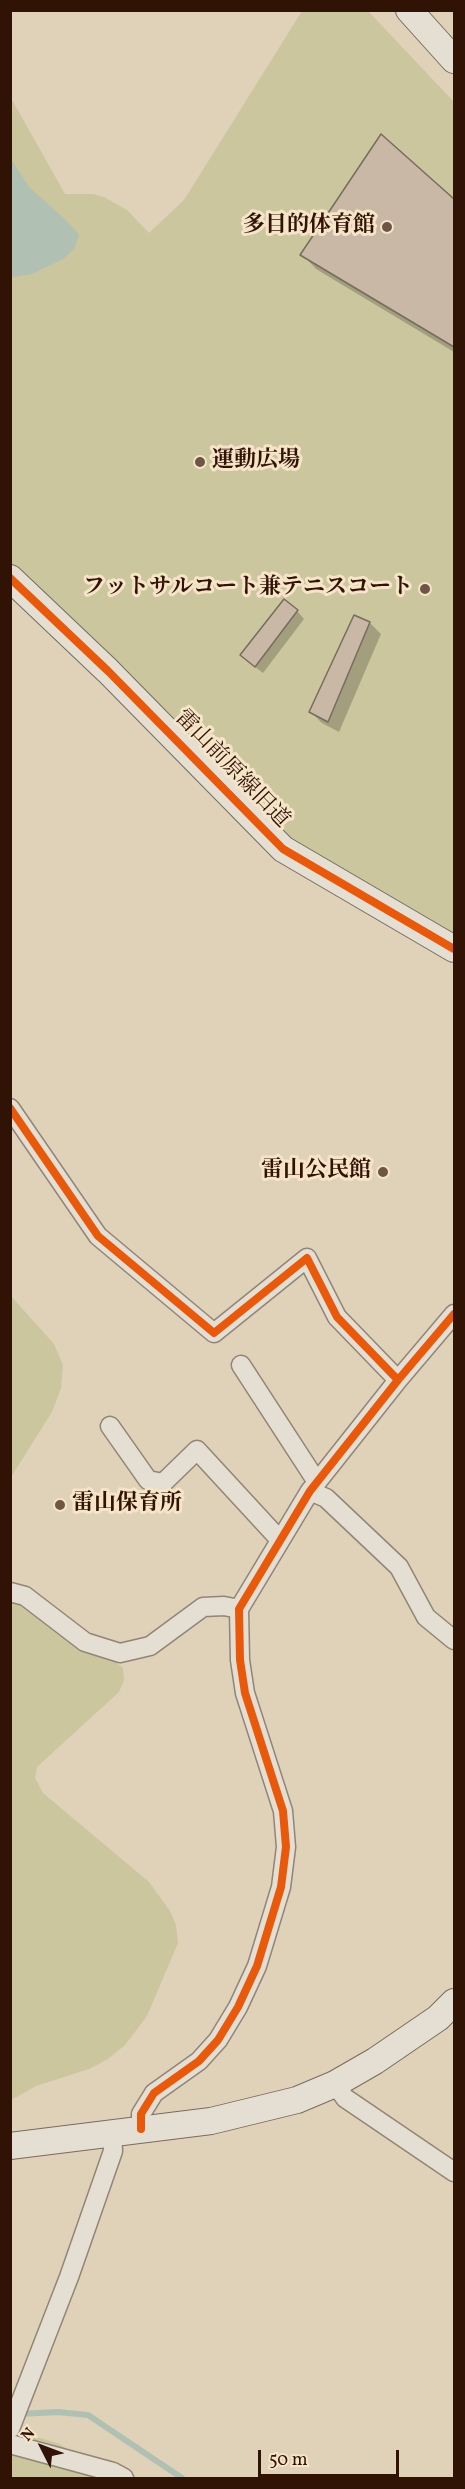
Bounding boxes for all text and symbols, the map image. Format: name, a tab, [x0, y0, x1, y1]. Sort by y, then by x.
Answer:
place label: 多目的体育館	[243, 214, 375, 240]
marker: 多目的体育館	[380, 220, 394, 234]
place label: 運動広場	[212, 449, 300, 475]
marker: 運動広場	[193, 455, 207, 469]
place label: フットサルコート兼テニスコート	[83, 576, 413, 602]
marker: フットサルコート兼テニスコート	[418, 582, 432, 596]
street label: 雷山前原線旧道	[168, 705, 294, 835]
place label: 雷山公民館	[261, 1159, 371, 1185]
marker: 雷山公民館	[376, 1165, 390, 1179]
place label: 雷山保育所	[72, 1492, 182, 1518]
marker: 雷山保育所	[53, 1498, 67, 1512]
north arrow	[12, 2417, 72, 2477]
text: N	[17, 2423, 41, 2447]
scale bar	[261, 2438, 402, 2476]
text: 50 m	[269, 2448, 308, 2473]

